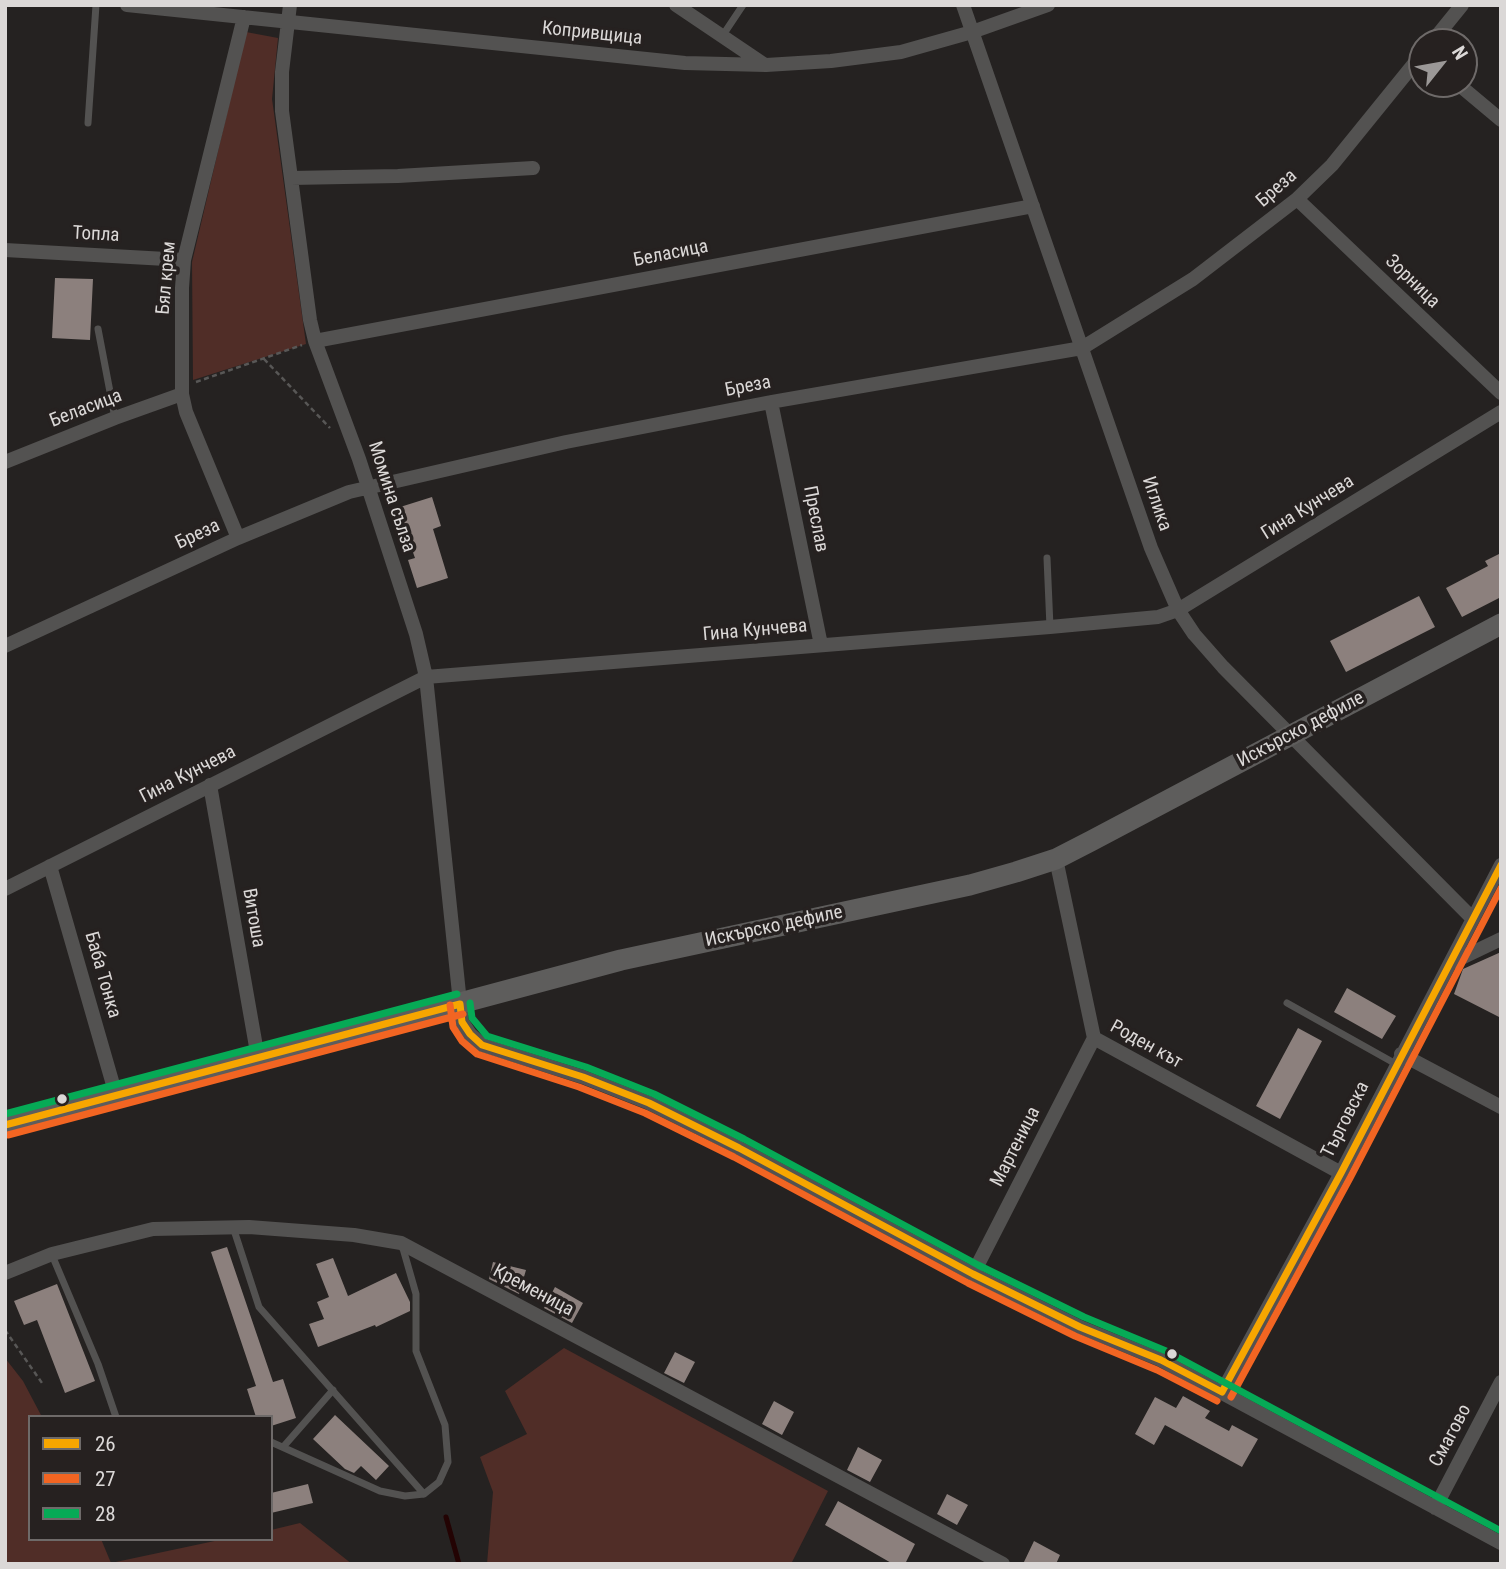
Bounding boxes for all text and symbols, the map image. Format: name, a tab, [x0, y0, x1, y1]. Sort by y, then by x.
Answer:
street label: Копривщица	[541, 17, 643, 51]
north arrow	[1408, 28, 1478, 98]
text: N	[1447, 42, 1473, 64]
street label: Бреза	[1252, 165, 1302, 213]
street label: Топла	[72, 222, 120, 248]
street label: Беласица	[632, 236, 710, 272]
street label: Бял крем	[152, 240, 182, 316]
street label: Зорница	[1380, 250, 1444, 314]
street label: Бреза	[723, 371, 773, 403]
street label: Беласица	[47, 385, 125, 433]
street label: Момина сълза	[362, 439, 420, 555]
street label: Гина Кунчева	[1258, 471, 1358, 545]
street label: Иглика	[1136, 474, 1176, 534]
street label: Преслав	[797, 484, 833, 554]
street label: Бреза	[172, 515, 224, 555]
street label: Гина Кунчева	[702, 615, 808, 647]
street label: Искърско дефиле	[1234, 687, 1368, 773]
street label: Гина Кунчева	[136, 741, 240, 809]
street label: Витоша	[237, 887, 269, 949]
street label: Искърско дефиле	[703, 901, 845, 953]
street label: Баба Тонка	[79, 929, 125, 1021]
street label: Роден кът	[1106, 1016, 1186, 1074]
street label: Търговска	[1317, 1078, 1375, 1162]
unlabelled marker	[55, 1092, 69, 1106]
street label: Мартеница	[986, 1103, 1046, 1191]
street label: Кременица	[489, 1260, 577, 1322]
unlabelled marker	[1165, 1347, 1179, 1361]
street label: Смагово	[1425, 1401, 1477, 1471]
legend	[28, 1415, 273, 1541]
text: 26	[95, 1432, 116, 1456]
text: 27	[95, 1467, 116, 1491]
text: 28	[95, 1502, 116, 1526]

